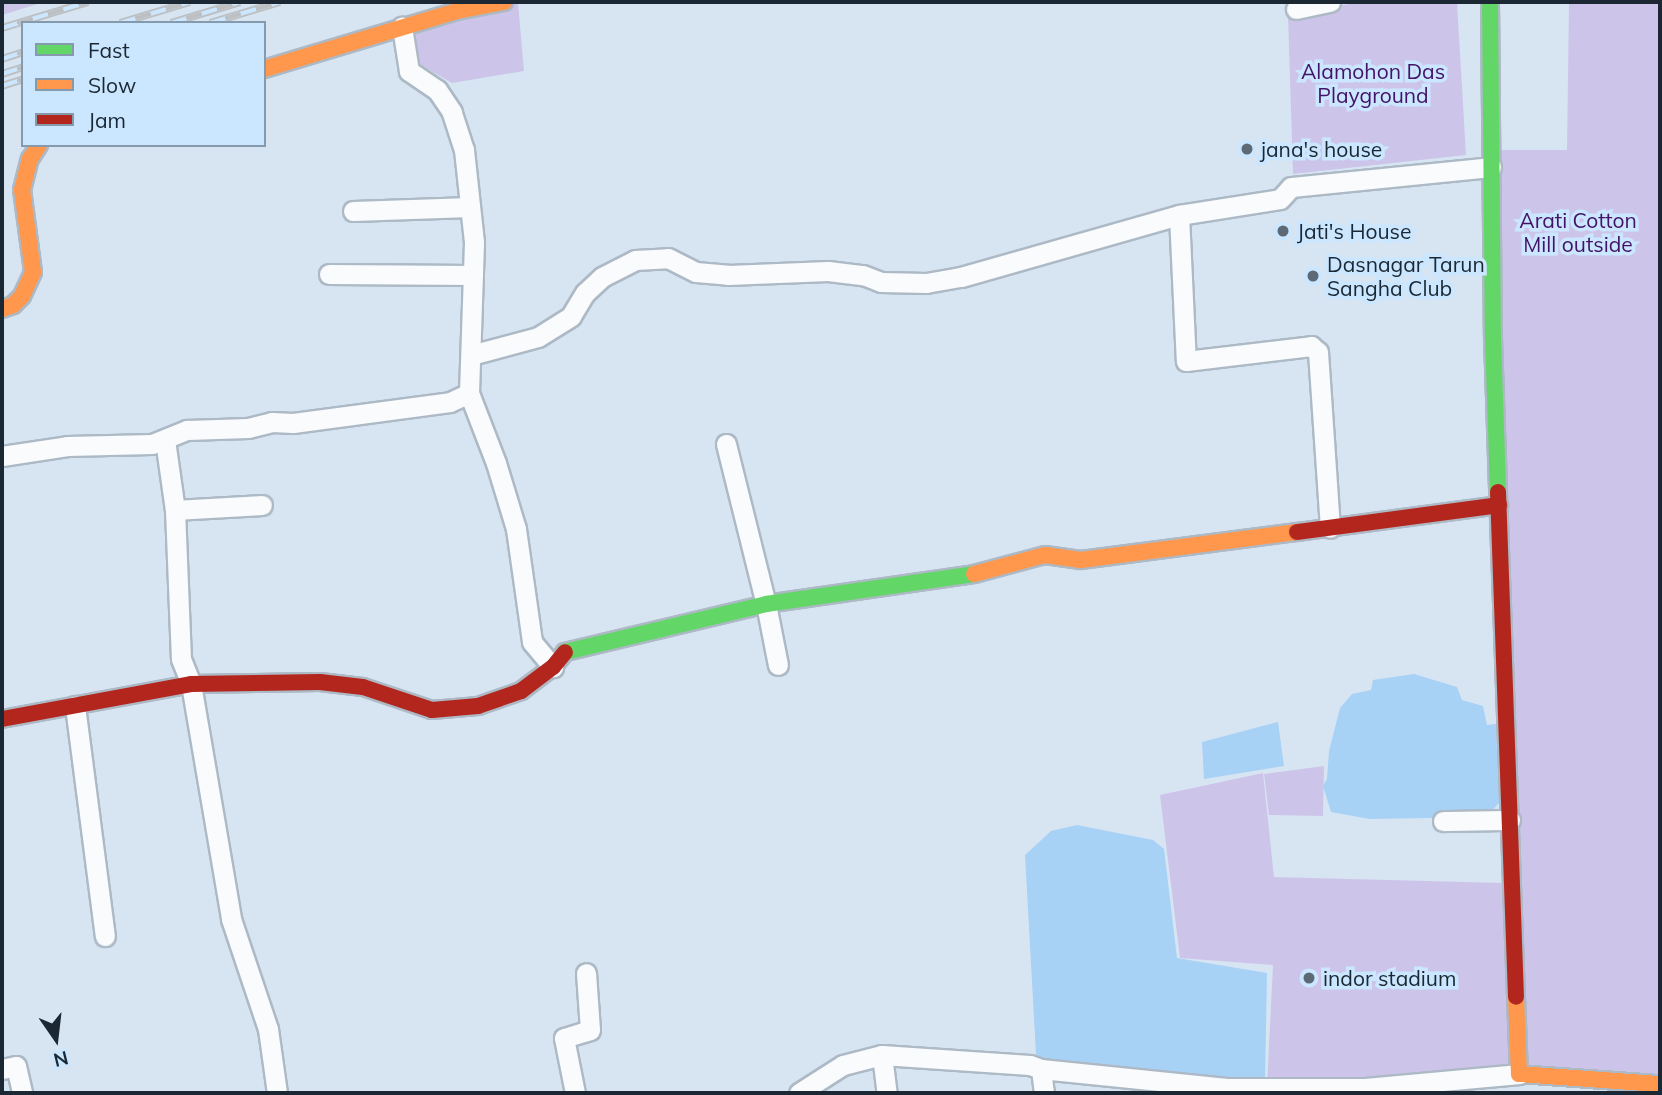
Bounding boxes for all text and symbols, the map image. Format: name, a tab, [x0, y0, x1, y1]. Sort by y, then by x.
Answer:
legend	[21, 21, 266, 147]
text: Fast	[88, 37, 130, 63]
park label: Alamohon Das Playground	[1301, 58, 1445, 108]
text: Slow	[88, 72, 136, 98]
text: Jam	[88, 107, 126, 133]
place label: jana's house	[1261, 136, 1382, 162]
marker: jana's house	[1239, 141, 1255, 157]
park label: Arati Cotton Mill outside	[1519, 207, 1637, 257]
place label: Jati's House	[1297, 218, 1411, 244]
marker: Jati's House	[1275, 223, 1291, 239]
place label: Dasnagar Tarun Sangha Club	[1327, 251, 1485, 301]
marker: Dasnagar Tarun Sangha Club	[1305, 268, 1321, 284]
place label: indor stadium	[1323, 965, 1456, 991]
marker: indor stadium	[1301, 970, 1317, 986]
north arrow	[21, 1004, 91, 1074]
text: N	[51, 1046, 71, 1073]

